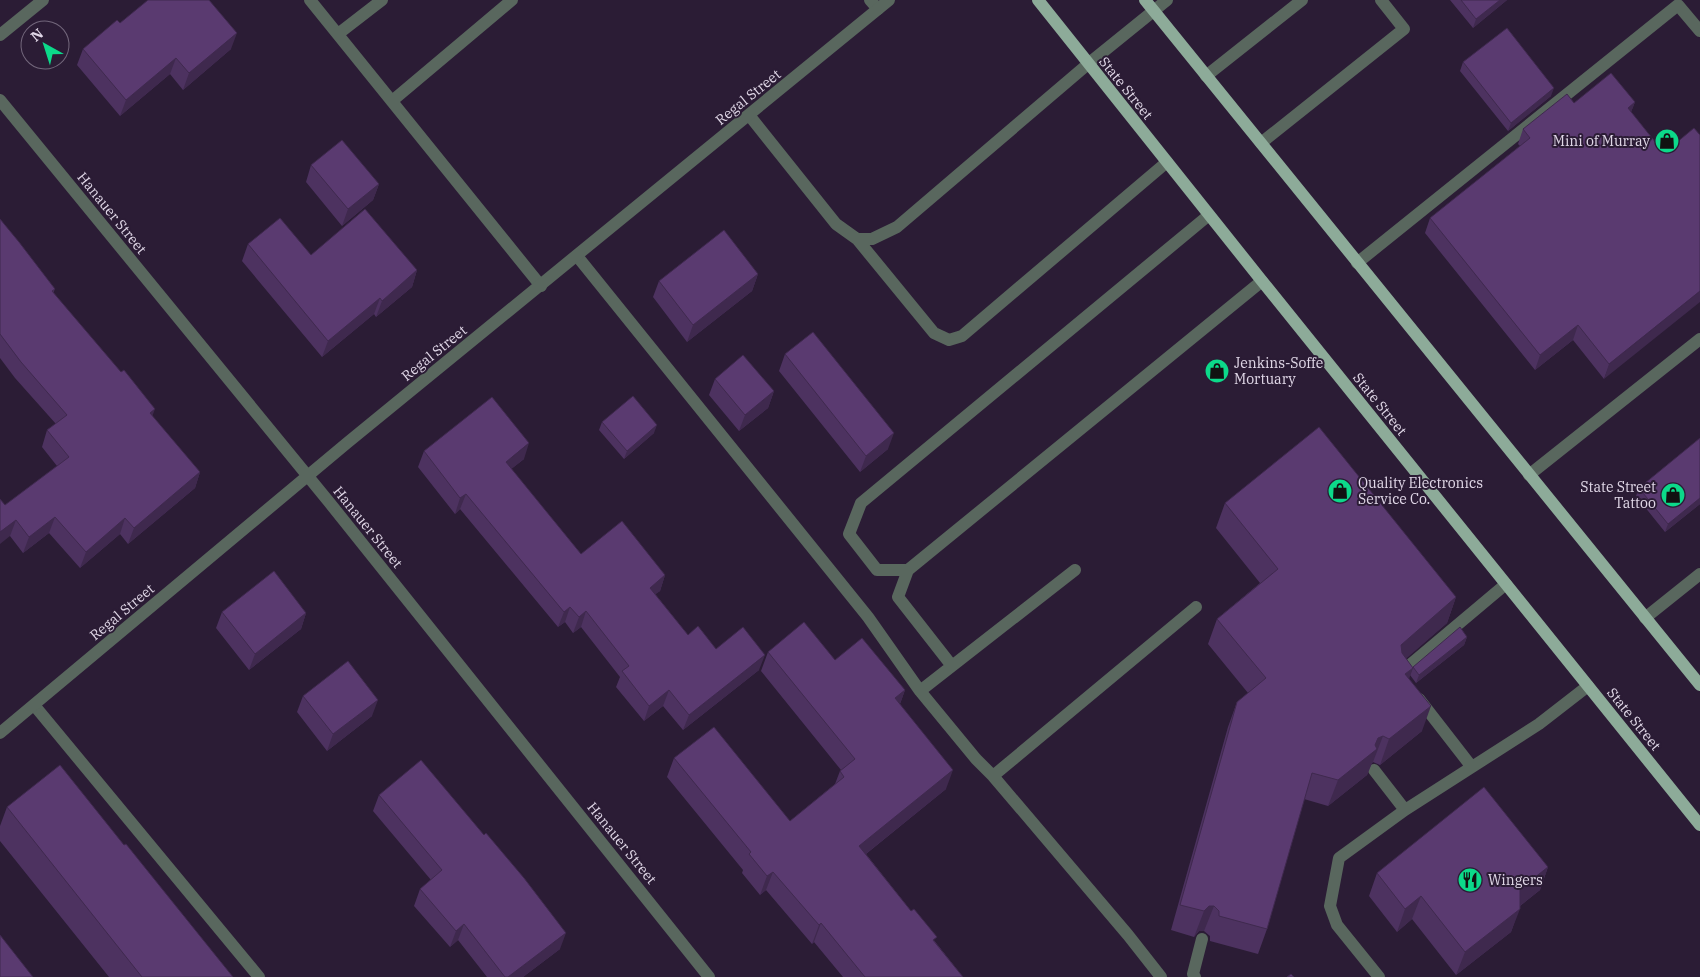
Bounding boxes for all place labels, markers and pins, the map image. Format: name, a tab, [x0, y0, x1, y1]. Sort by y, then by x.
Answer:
shop icon: Mini of Murray	[1654, 128, 1680, 154]
place label: Mini of Murray	[1553, 132, 1651, 150]
place label: Jenkins-Soffe Mortuary	[1234, 354, 1323, 388]
shop icon: Jenkins-Soffe Mortuary	[1204, 358, 1230, 384]
place label: Quality Electronics Service Co.	[1358, 474, 1483, 508]
shop icon: Quality Electronics Service Co.	[1327, 478, 1353, 504]
place label: State Street Tattoo	[1580, 478, 1656, 512]
shop icon: State Street Tattoo	[1660, 482, 1686, 508]
restaurant icon: Wingers	[1457, 867, 1483, 893]
place label: Wingers	[1488, 871, 1543, 889]

